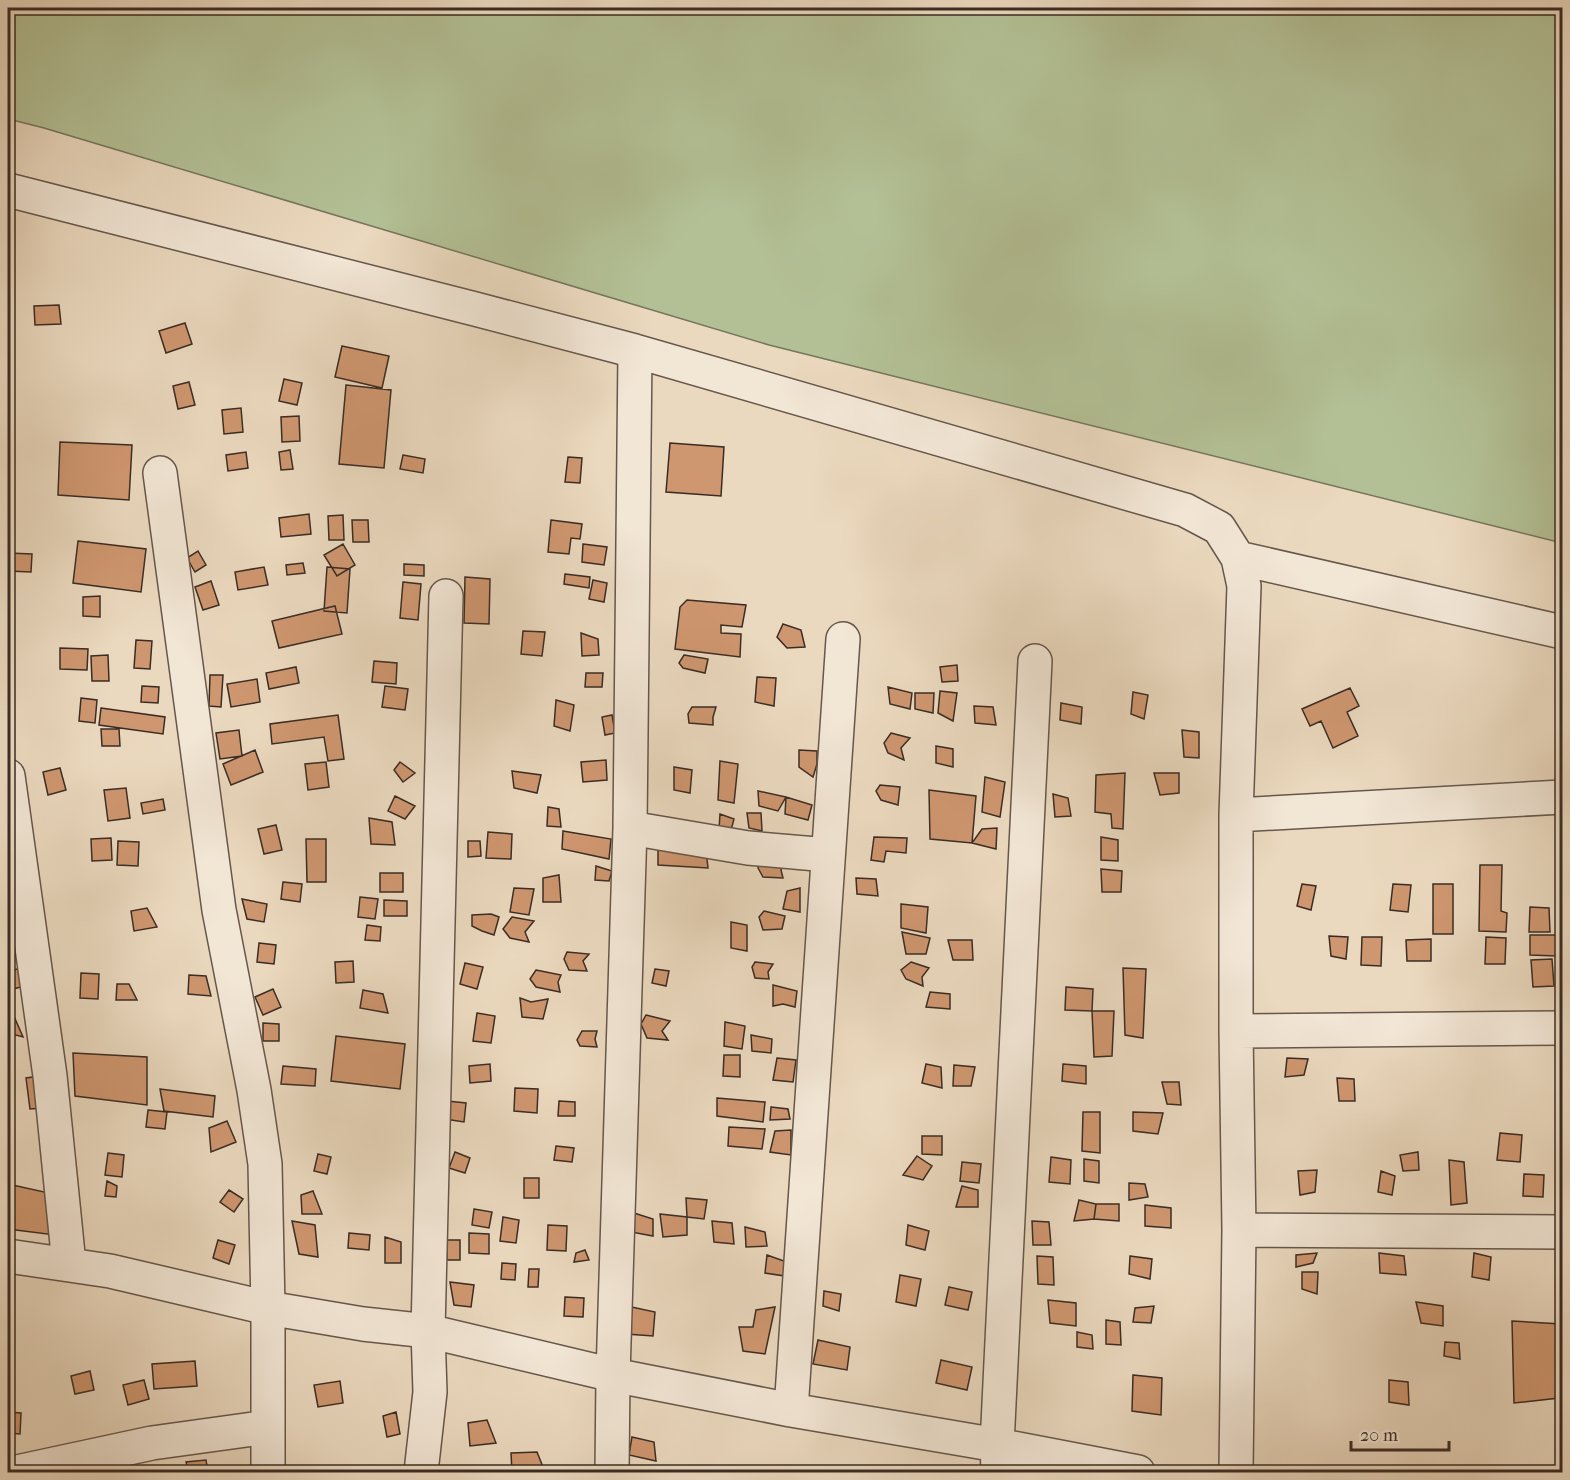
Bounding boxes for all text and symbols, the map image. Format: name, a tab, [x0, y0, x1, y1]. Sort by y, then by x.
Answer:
scale bar	[1351, 1414, 1448, 1452]
text: 20 m	[1360, 1425, 1398, 1446]

